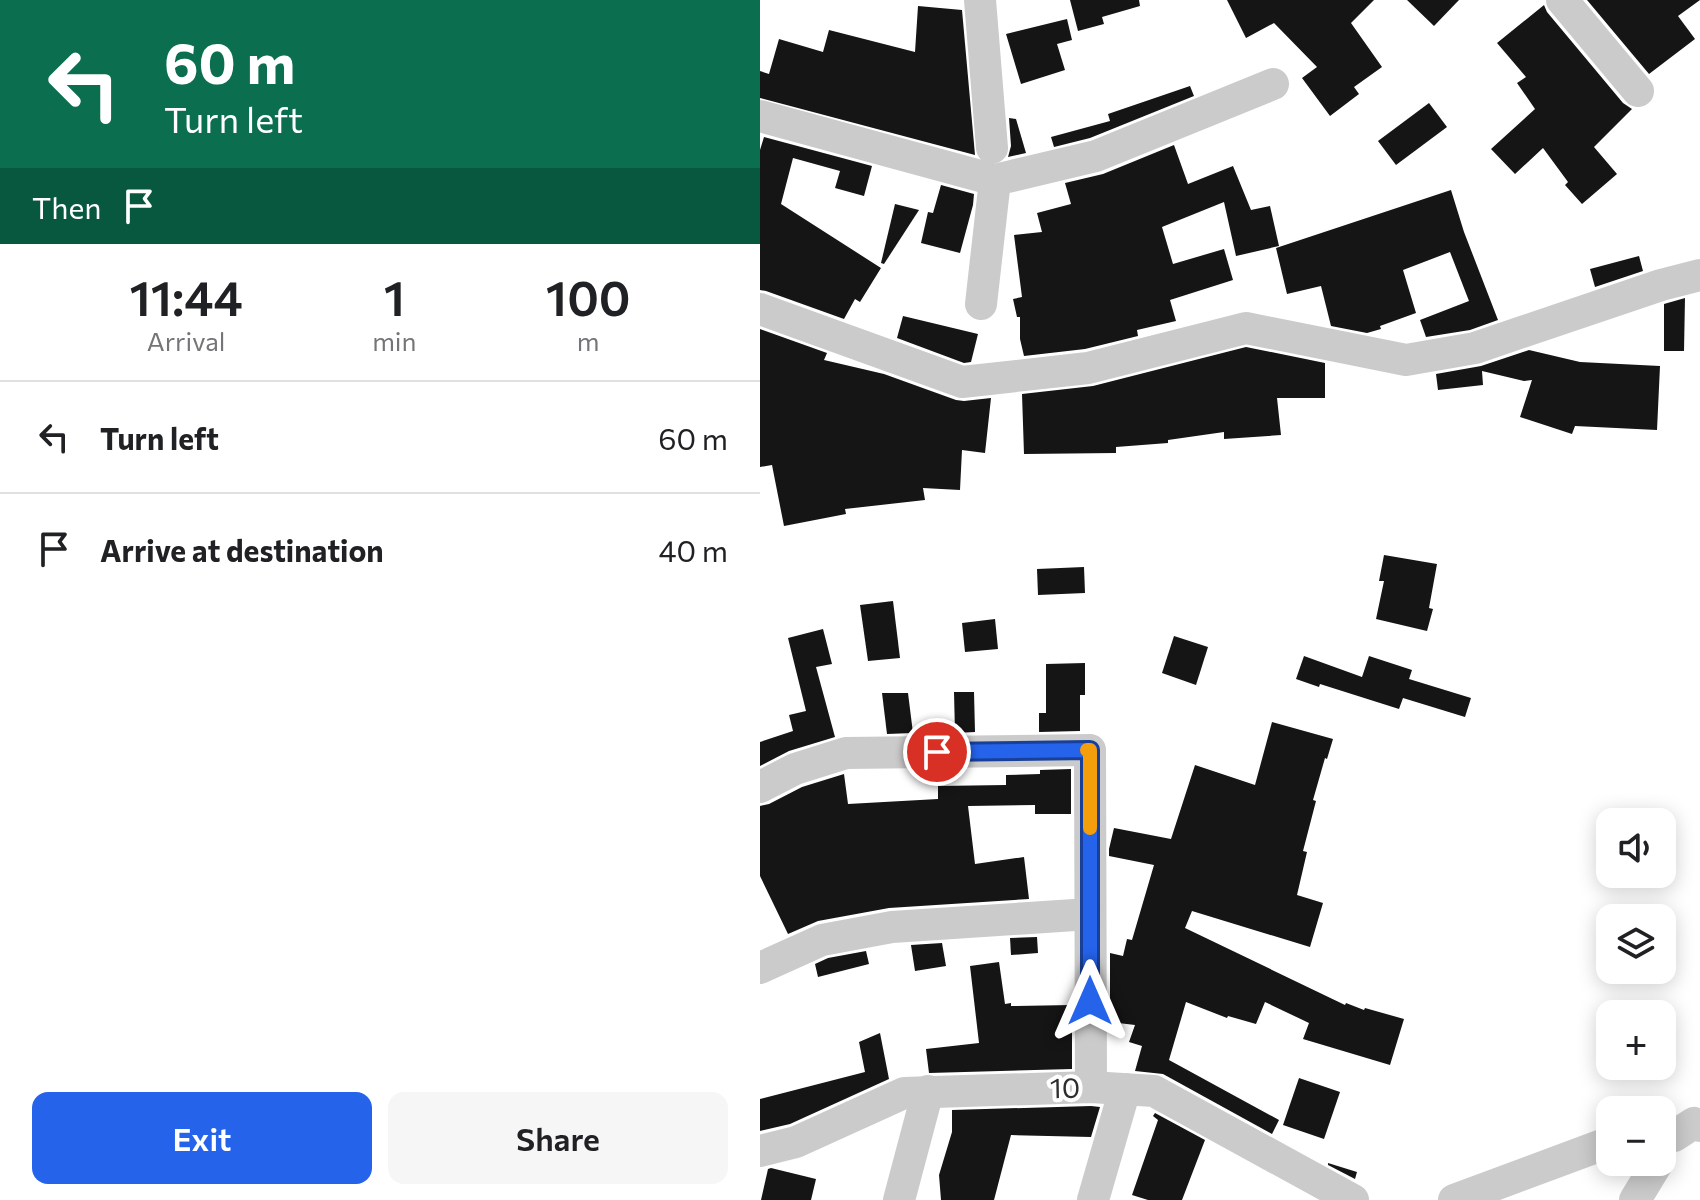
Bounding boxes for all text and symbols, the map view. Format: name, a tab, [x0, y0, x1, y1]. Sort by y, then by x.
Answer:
text: 60 m	[164, 27, 295, 96]
icon: left	[32, 32, 136, 136]
text: Turn left	[164, 96, 303, 140]
icon: arrive	[117, 184, 161, 228]
text: Then	[32, 188, 101, 225]
text: 11:44	[129, 267, 243, 326]
text: 1	[384, 267, 405, 326]
text: 100	[546, 267, 631, 326]
text: Arrival	[147, 325, 225, 356]
text: min	[372, 325, 416, 356]
text: m	[577, 325, 600, 356]
icon: left	[32, 415, 76, 459]
text: Turn left	[100, 419, 219, 456]
text: 60 m	[658, 419, 728, 456]
icon: arrive	[32, 527, 76, 571]
text: Arrive at destination	[100, 531, 384, 568]
text: 40 m	[659, 531, 728, 568]
pin	[903, 718, 971, 786]
icon: arrive	[915, 730, 959, 774]
map controls	[1596, 808, 1676, 1176]
button: sound	[1596, 808, 1676, 888]
button: layers	[1596, 904, 1676, 984]
position arrow	[1048, 959, 1132, 1043]
button: +	[1596, 1000, 1676, 1080]
street label: 10	[1050, 1070, 1080, 1104]
button: Exit	[32, 1092, 372, 1184]
button: Share	[388, 1092, 728, 1184]
button: −	[1596, 1096, 1676, 1176]

